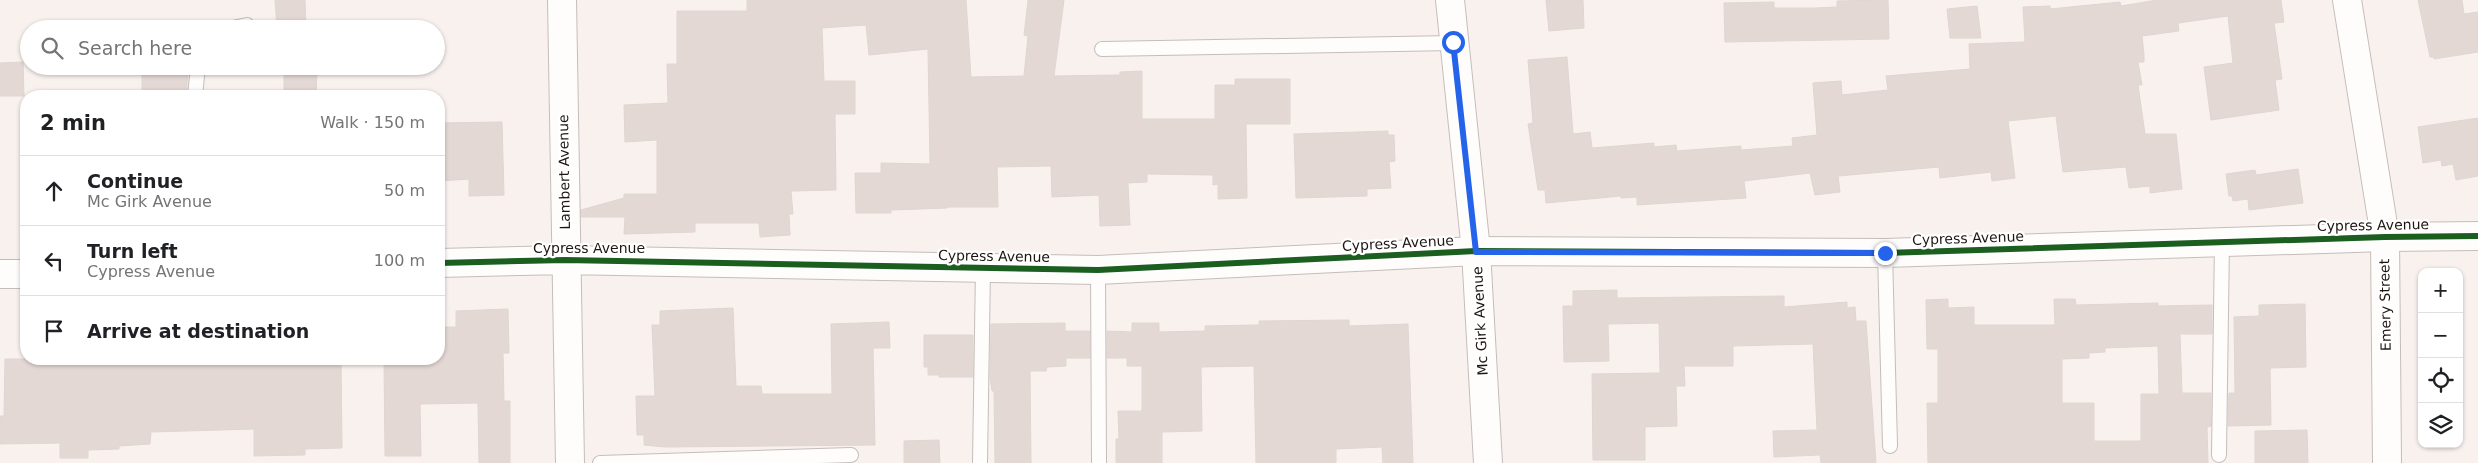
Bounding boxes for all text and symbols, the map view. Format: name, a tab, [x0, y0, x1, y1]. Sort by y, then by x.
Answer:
search box	[20, 20, 445, 75]
route start	[1442, 31, 1465, 54]
icon: search	[38, 34, 66, 62]
text: Search here	[78, 37, 192, 59]
text: 2 min	[40, 111, 106, 135]
text: Walk · 150 m	[320, 113, 425, 132]
street label: Lambert Avenue	[555, 114, 573, 230]
text: Continue	[87, 170, 183, 192]
icon: ahead	[40, 177, 68, 205]
text: 50 m	[384, 181, 425, 200]
text: Mc Girk Avenue	[87, 192, 212, 211]
street label: Cypress Avenue	[2317, 216, 2429, 234]
street label: Cypress Avenue	[1912, 228, 2024, 248]
street label: Cypress Avenue	[1342, 232, 1454, 254]
text: Turn left	[87, 240, 178, 262]
street label: Cypress Avenue	[533, 240, 645, 256]
route end	[1874, 242, 1897, 265]
icon: left	[40, 247, 68, 275]
street label: Cypress Avenue	[938, 247, 1050, 265]
text: 100 m	[374, 251, 425, 270]
street label: Emery Street	[2376, 258, 2394, 351]
text: Cypress Avenue	[87, 262, 215, 281]
street label: Mc Girk Avenue	[1469, 266, 1491, 376]
map controls	[2418, 268, 2463, 448]
button: +	[2418, 268, 2463, 313]
button: −	[2418, 313, 2463, 358]
icon: arrive	[40, 317, 68, 345]
text: Arrive at destination	[87, 320, 309, 342]
button: locate	[2418, 358, 2463, 403]
button: layers	[2418, 403, 2463, 448]

